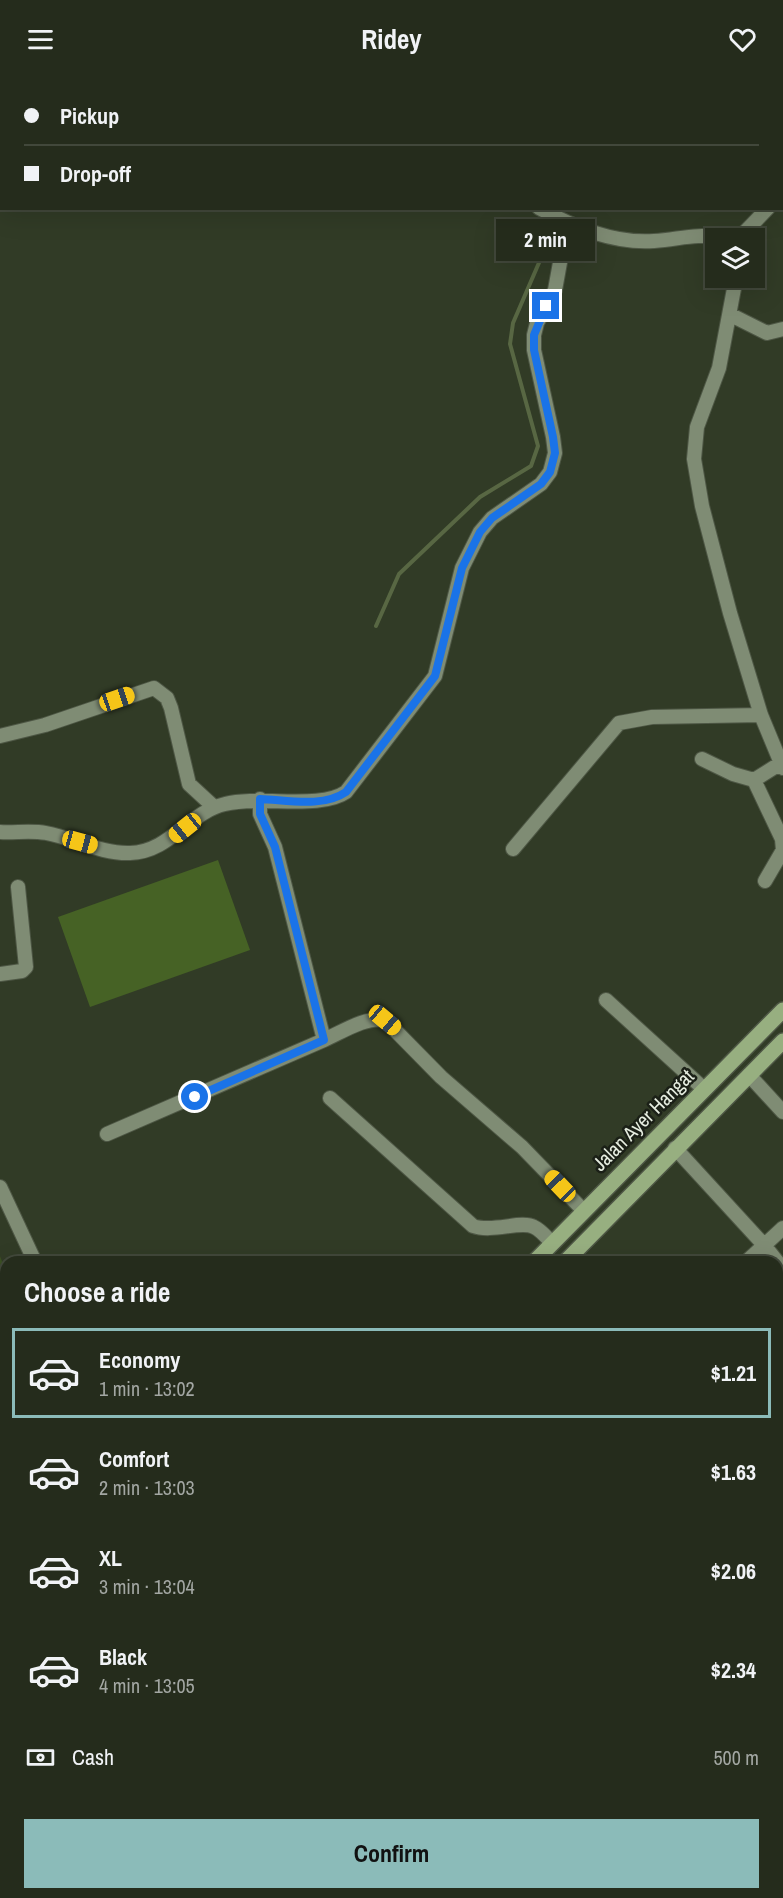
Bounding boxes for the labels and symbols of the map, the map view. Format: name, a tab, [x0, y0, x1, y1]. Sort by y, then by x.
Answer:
callout: 2 min	[496, 219, 596, 261]
route end	[532, 292, 559, 319]
car	[97, 685, 137, 713]
car	[165, 810, 205, 846]
car	[60, 829, 100, 855]
car	[365, 1002, 405, 1038]
street label: Jalan Ayer Hangat	[586, 1063, 700, 1176]
route start	[181, 1083, 208, 1110]
car	[541, 1167, 579, 1205]

